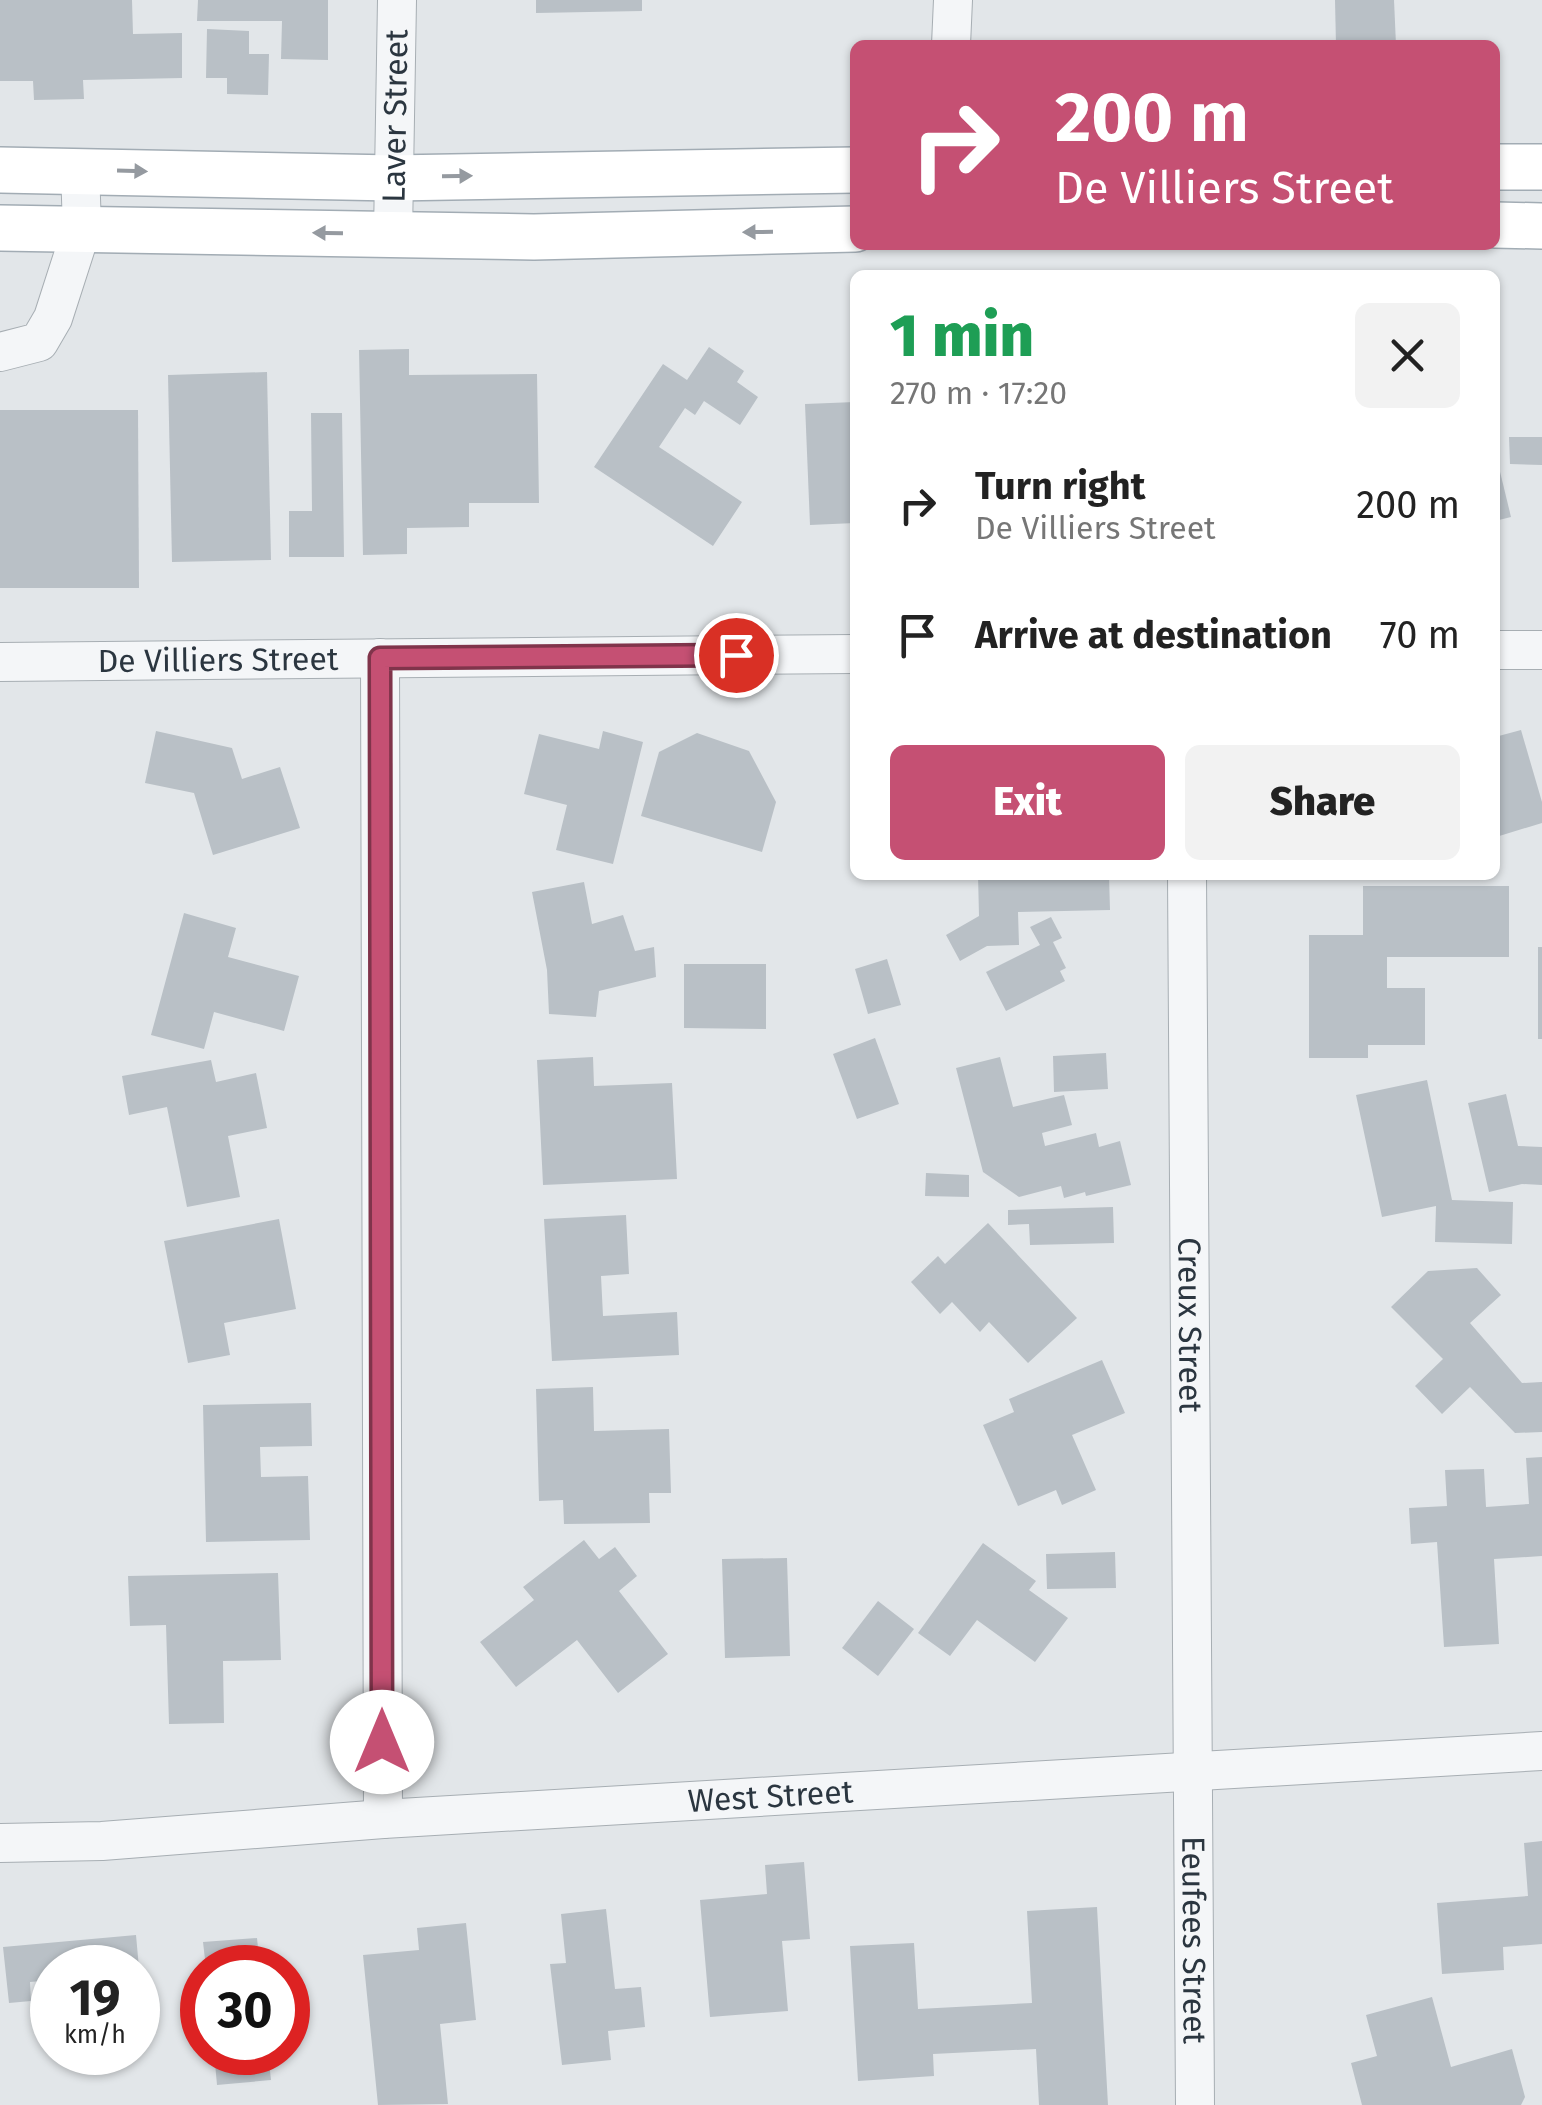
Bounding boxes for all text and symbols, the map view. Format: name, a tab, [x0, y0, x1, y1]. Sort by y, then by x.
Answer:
street label: Laver Street	[375, 29, 416, 203]
text: 200 m	[1055, 76, 1249, 160]
icon: right	[890, 80, 1020, 210]
text: De Villiers Street	[1055, 161, 1393, 215]
one-way arrow	[117, 163, 149, 179]
one-way arrow	[442, 168, 474, 184]
one-way arrow	[741, 224, 773, 240]
one-way arrow	[311, 225, 343, 241]
text: 1 min	[890, 300, 1034, 372]
button: close	[1355, 303, 1460, 408]
text: 270 m · 17:20	[890, 374, 1067, 412]
text: Turn right	[975, 463, 1145, 509]
icon: right	[890, 478, 945, 533]
text: 200 m	[1356, 482, 1460, 528]
text: De Villiers Street	[975, 509, 1216, 547]
icon: arrive	[890, 608, 945, 663]
text: Arrive at destination	[975, 612, 1332, 658]
text: 70 m	[1380, 612, 1460, 658]
pin	[694, 613, 779, 698]
icon: arrive	[709, 628, 764, 683]
street label: De Villiers Street	[97, 640, 339, 680]
button: Exit	[890, 745, 1165, 860]
button: Share	[1185, 745, 1460, 860]
street label: Creux Street	[1170, 1237, 1210, 1413]
position arrow	[330, 1690, 434, 1794]
street label: West Street	[687, 1772, 855, 1820]
street label: Eeufees Street	[1174, 1836, 1214, 2045]
speed limit sign: 30	[180, 1945, 310, 2075]
text: 19	[69, 1968, 121, 2028]
text: km/h	[64, 2020, 126, 2050]

